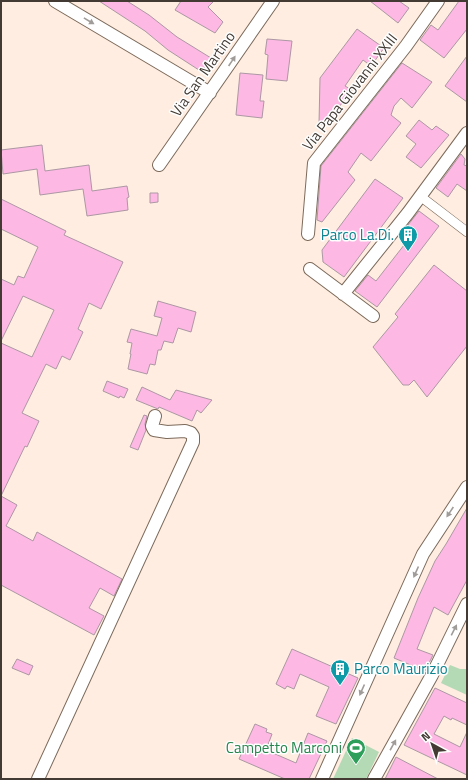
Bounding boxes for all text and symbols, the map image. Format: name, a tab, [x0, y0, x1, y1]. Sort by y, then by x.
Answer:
one-way arrow	[83, 17, 95, 24]
street label: Via San Martino	[165, 26, 241, 121]
street label: Via Papa Giovanni XXIII	[296, 28, 403, 155]
one-way arrow	[228, 55, 236, 66]
place label: Parco La.Di.	[321, 223, 394, 246]
building icon: Parco La.Di.	[397, 224, 419, 252]
one-way arrow	[446, 506, 454, 517]
one-way arrow	[413, 566, 419, 577]
one-way arrow	[451, 624, 457, 636]
place label: Parco Maurizio	[354, 657, 448, 680]
building icon: Parco Maurizio	[329, 658, 351, 686]
one-way arrow	[359, 684, 366, 696]
north arrow	[412, 724, 452, 764]
text: N	[418, 728, 434, 745]
place label: Campetto Marconi	[226, 736, 342, 759]
sports icon: Campetto Marconi	[345, 737, 367, 765]
one-way arrow	[390, 739, 397, 751]

